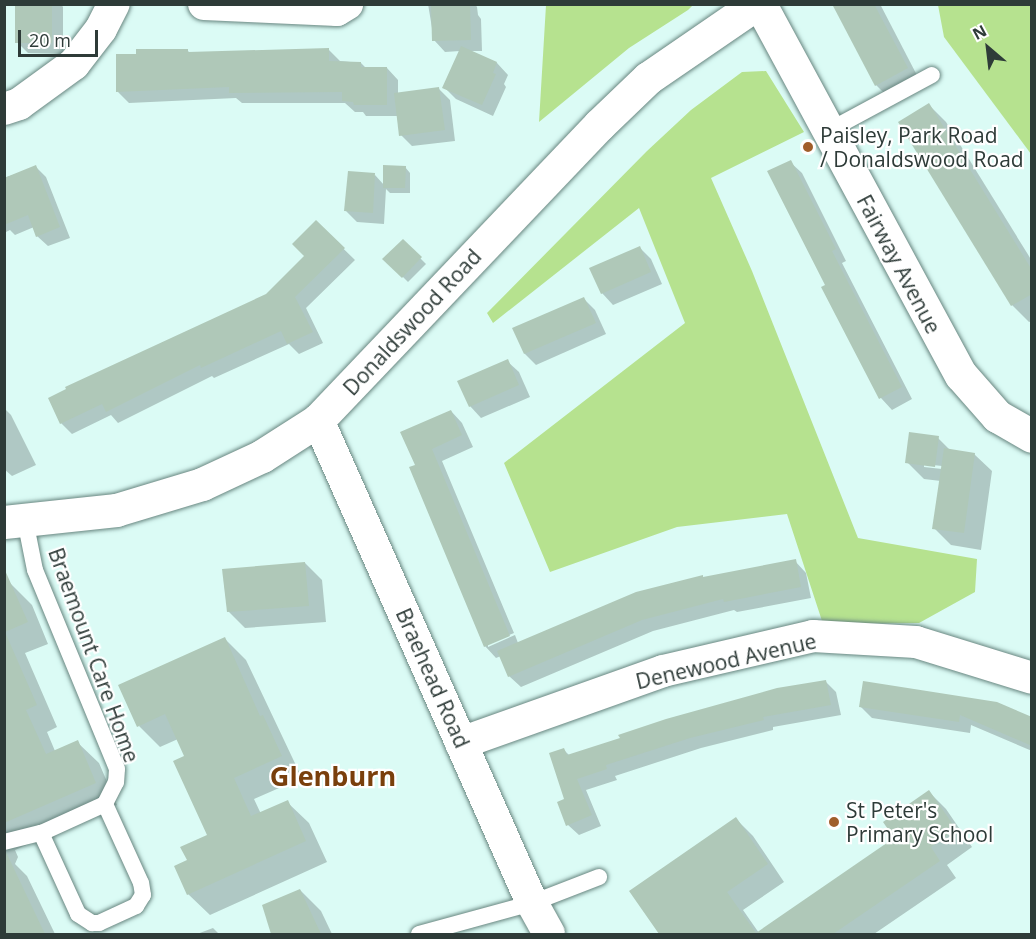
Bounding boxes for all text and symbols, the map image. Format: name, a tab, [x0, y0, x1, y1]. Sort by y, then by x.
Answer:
scale bar	[21, 18, 100, 56]
north arrow	[958, 18, 1018, 78]
text: N	[969, 19, 990, 45]
text: 20 m	[29, 28, 71, 52]
place label: Paisley, Park Road / Donaldswood Road	[820, 122, 1024, 172]
marker: Paisley, Park Road / Donaldswood Road	[801, 140, 815, 154]
street label: Fairway Avenue	[852, 190, 946, 338]
street label: Donaldswood Road	[338, 244, 486, 400]
street label: Braemount Care Home	[43, 544, 145, 766]
street label: Braehead Road	[391, 604, 475, 752]
street label: Denewood Avenue	[633, 628, 819, 694]
district label: Glenburn	[270, 760, 396, 792]
place label: St Peter's Primary School	[846, 797, 993, 847]
marker: St Peter's Primary School	[827, 815, 841, 829]

